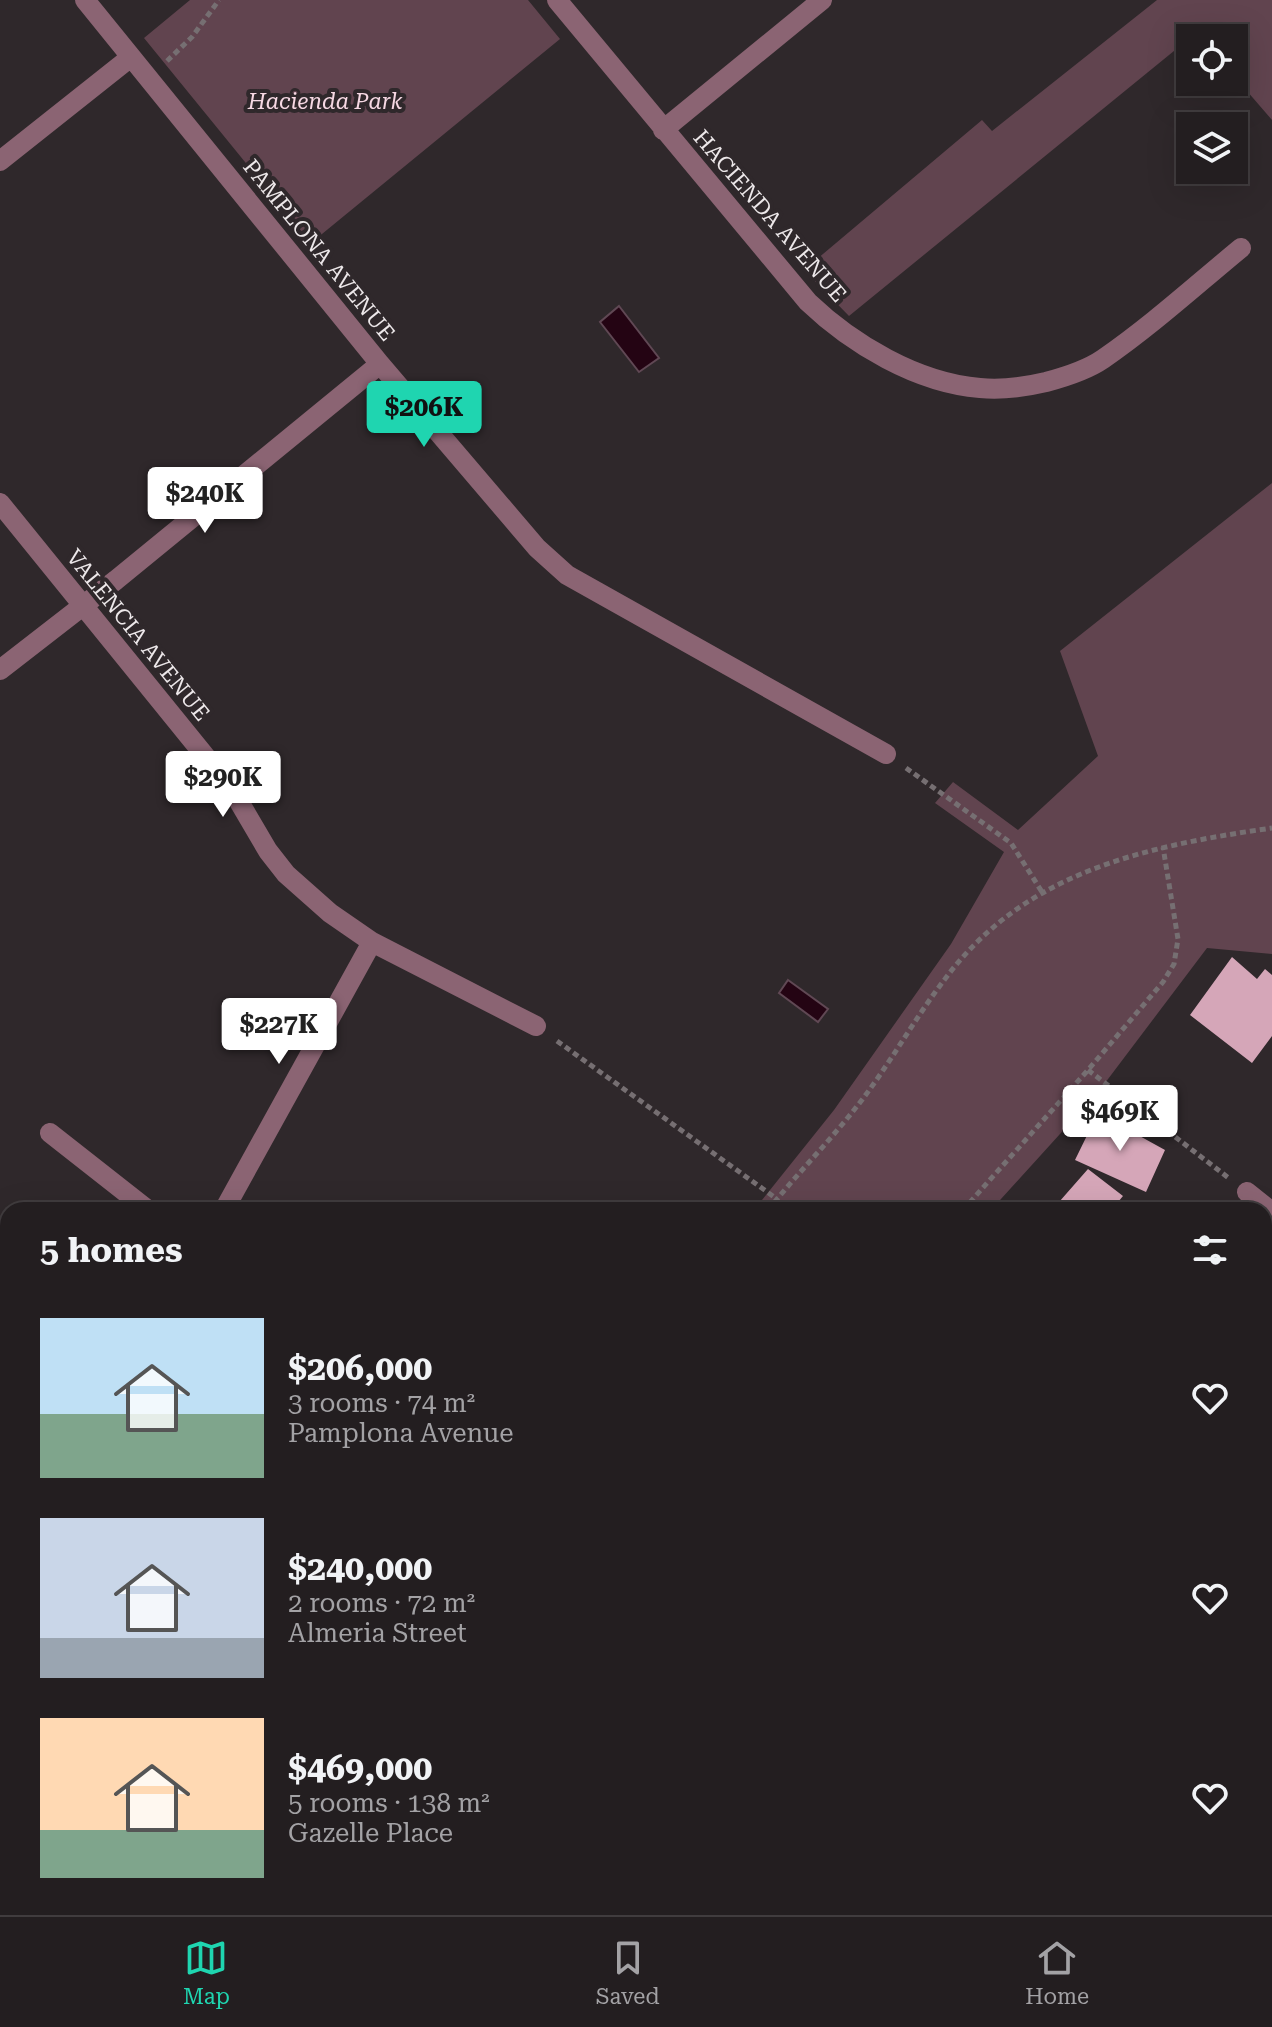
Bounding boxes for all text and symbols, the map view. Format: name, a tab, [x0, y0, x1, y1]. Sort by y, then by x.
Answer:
map controls	[1176, 24, 1248, 184]
button: locate	[1176, 24, 1248, 96]
park label: Hacienda Park	[247, 89, 402, 114]
button: layers	[1176, 112, 1248, 184]
street label: HACIENDA AVENUE	[689, 125, 851, 307]
street label: PAMPLONA AVENUE	[238, 154, 400, 346]
pin: $206K	[368, 381, 480, 449]
text: $206K	[385, 392, 463, 422]
pin: $240K	[149, 467, 261, 535]
text: $240K	[166, 478, 244, 508]
street label: VALENCIA AVENUE	[61, 544, 215, 726]
pin: $290K	[167, 751, 279, 819]
text: $290K	[184, 762, 262, 792]
pin: $227K	[223, 998, 335, 1066]
text: $227K	[240, 1009, 318, 1039]
pin: $469K	[1064, 1085, 1176, 1153]
text: $469K	[1081, 1096, 1159, 1126]
icon: filters	[1188, 1228, 1232, 1272]
text: 5 homes	[40, 1230, 183, 1270]
text: $206,000	[288, 1348, 432, 1388]
icon: home	[104, 1350, 200, 1446]
icon: heart	[1188, 1376, 1232, 1420]
text: 3 rooms · 74 m²	[288, 1388, 475, 1418]
text: Pamplona Avenue	[288, 1418, 513, 1448]
text: $240,000	[288, 1548, 432, 1588]
icon: home	[104, 1550, 200, 1646]
icon: heart	[1188, 1576, 1232, 1620]
text: 2 rooms · 72 m²	[288, 1588, 475, 1618]
text: Almeria Street	[288, 1618, 467, 1648]
text: $469,000	[288, 1748, 432, 1788]
icon: home	[104, 1750, 200, 1846]
icon: heart	[1188, 1776, 1232, 1820]
text: 5 rooms · 138 m²	[288, 1788, 490, 1818]
text: Gazelle Place	[288, 1818, 453, 1848]
tab: Map	[183, 1936, 230, 2009]
tab: Saved	[596, 1936, 660, 2009]
tab: Home	[1025, 1936, 1089, 2009]

